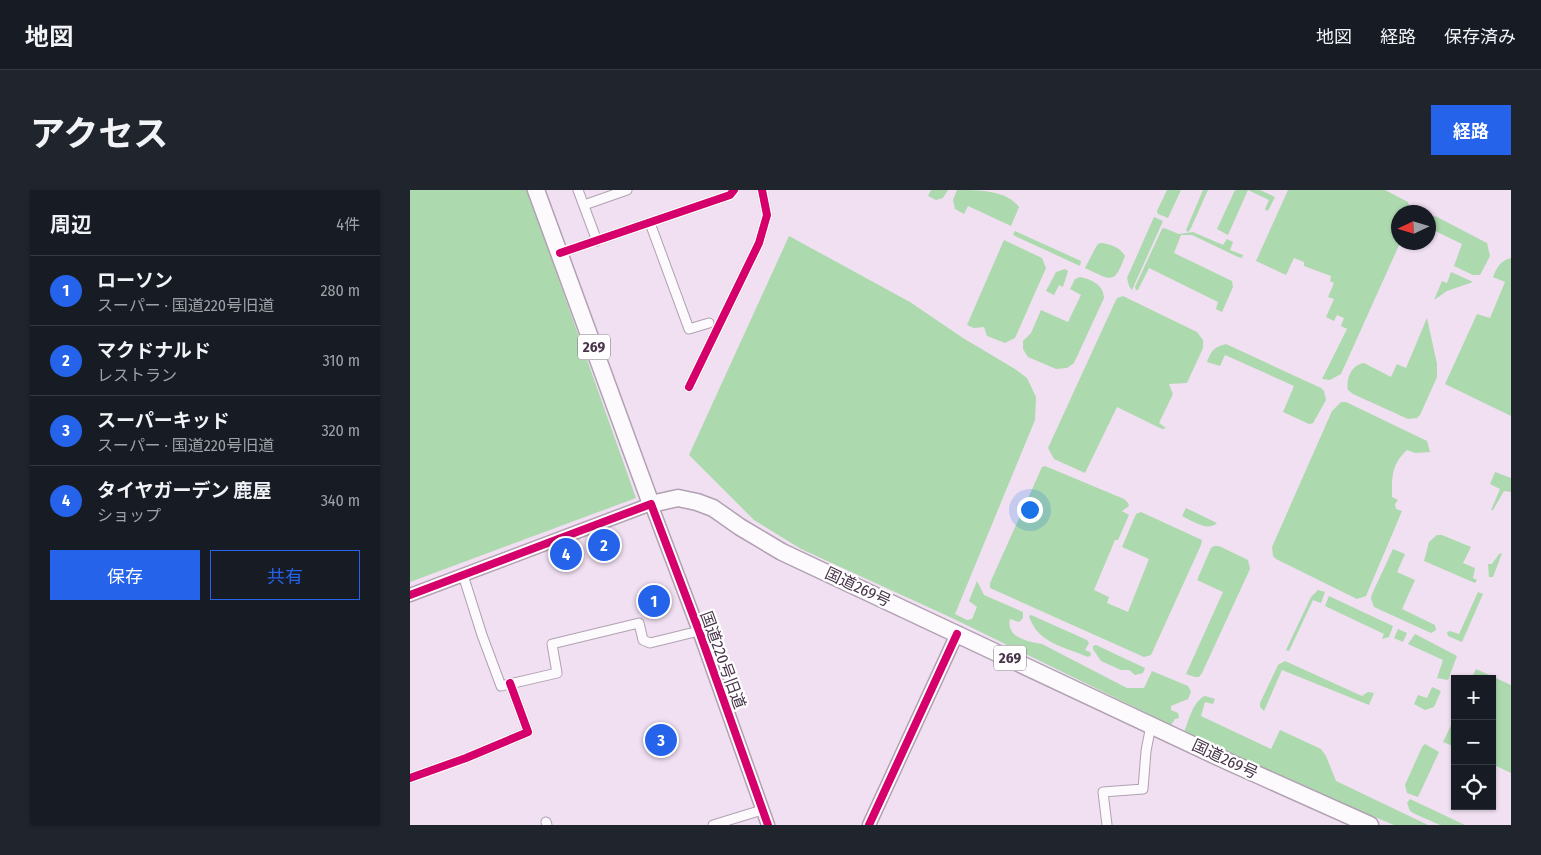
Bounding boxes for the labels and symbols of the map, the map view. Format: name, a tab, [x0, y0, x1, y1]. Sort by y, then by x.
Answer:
north arrow	[1391, 205, 1436, 250]
road number: 269	[578, 334, 610, 360]
your location	[1017, 497, 1043, 523]
pin: 2	[588, 526, 620, 564]
pin: 4	[550, 535, 582, 573]
street label: 国道269号	[822, 563, 894, 611]
pin: 1	[638, 582, 670, 620]
street label: 国道220号旧道	[697, 609, 749, 711]
road number: 269	[994, 646, 1026, 670]
pin: 3	[645, 721, 677, 759]
street label: 国道269号	[1189, 735, 1261, 783]

